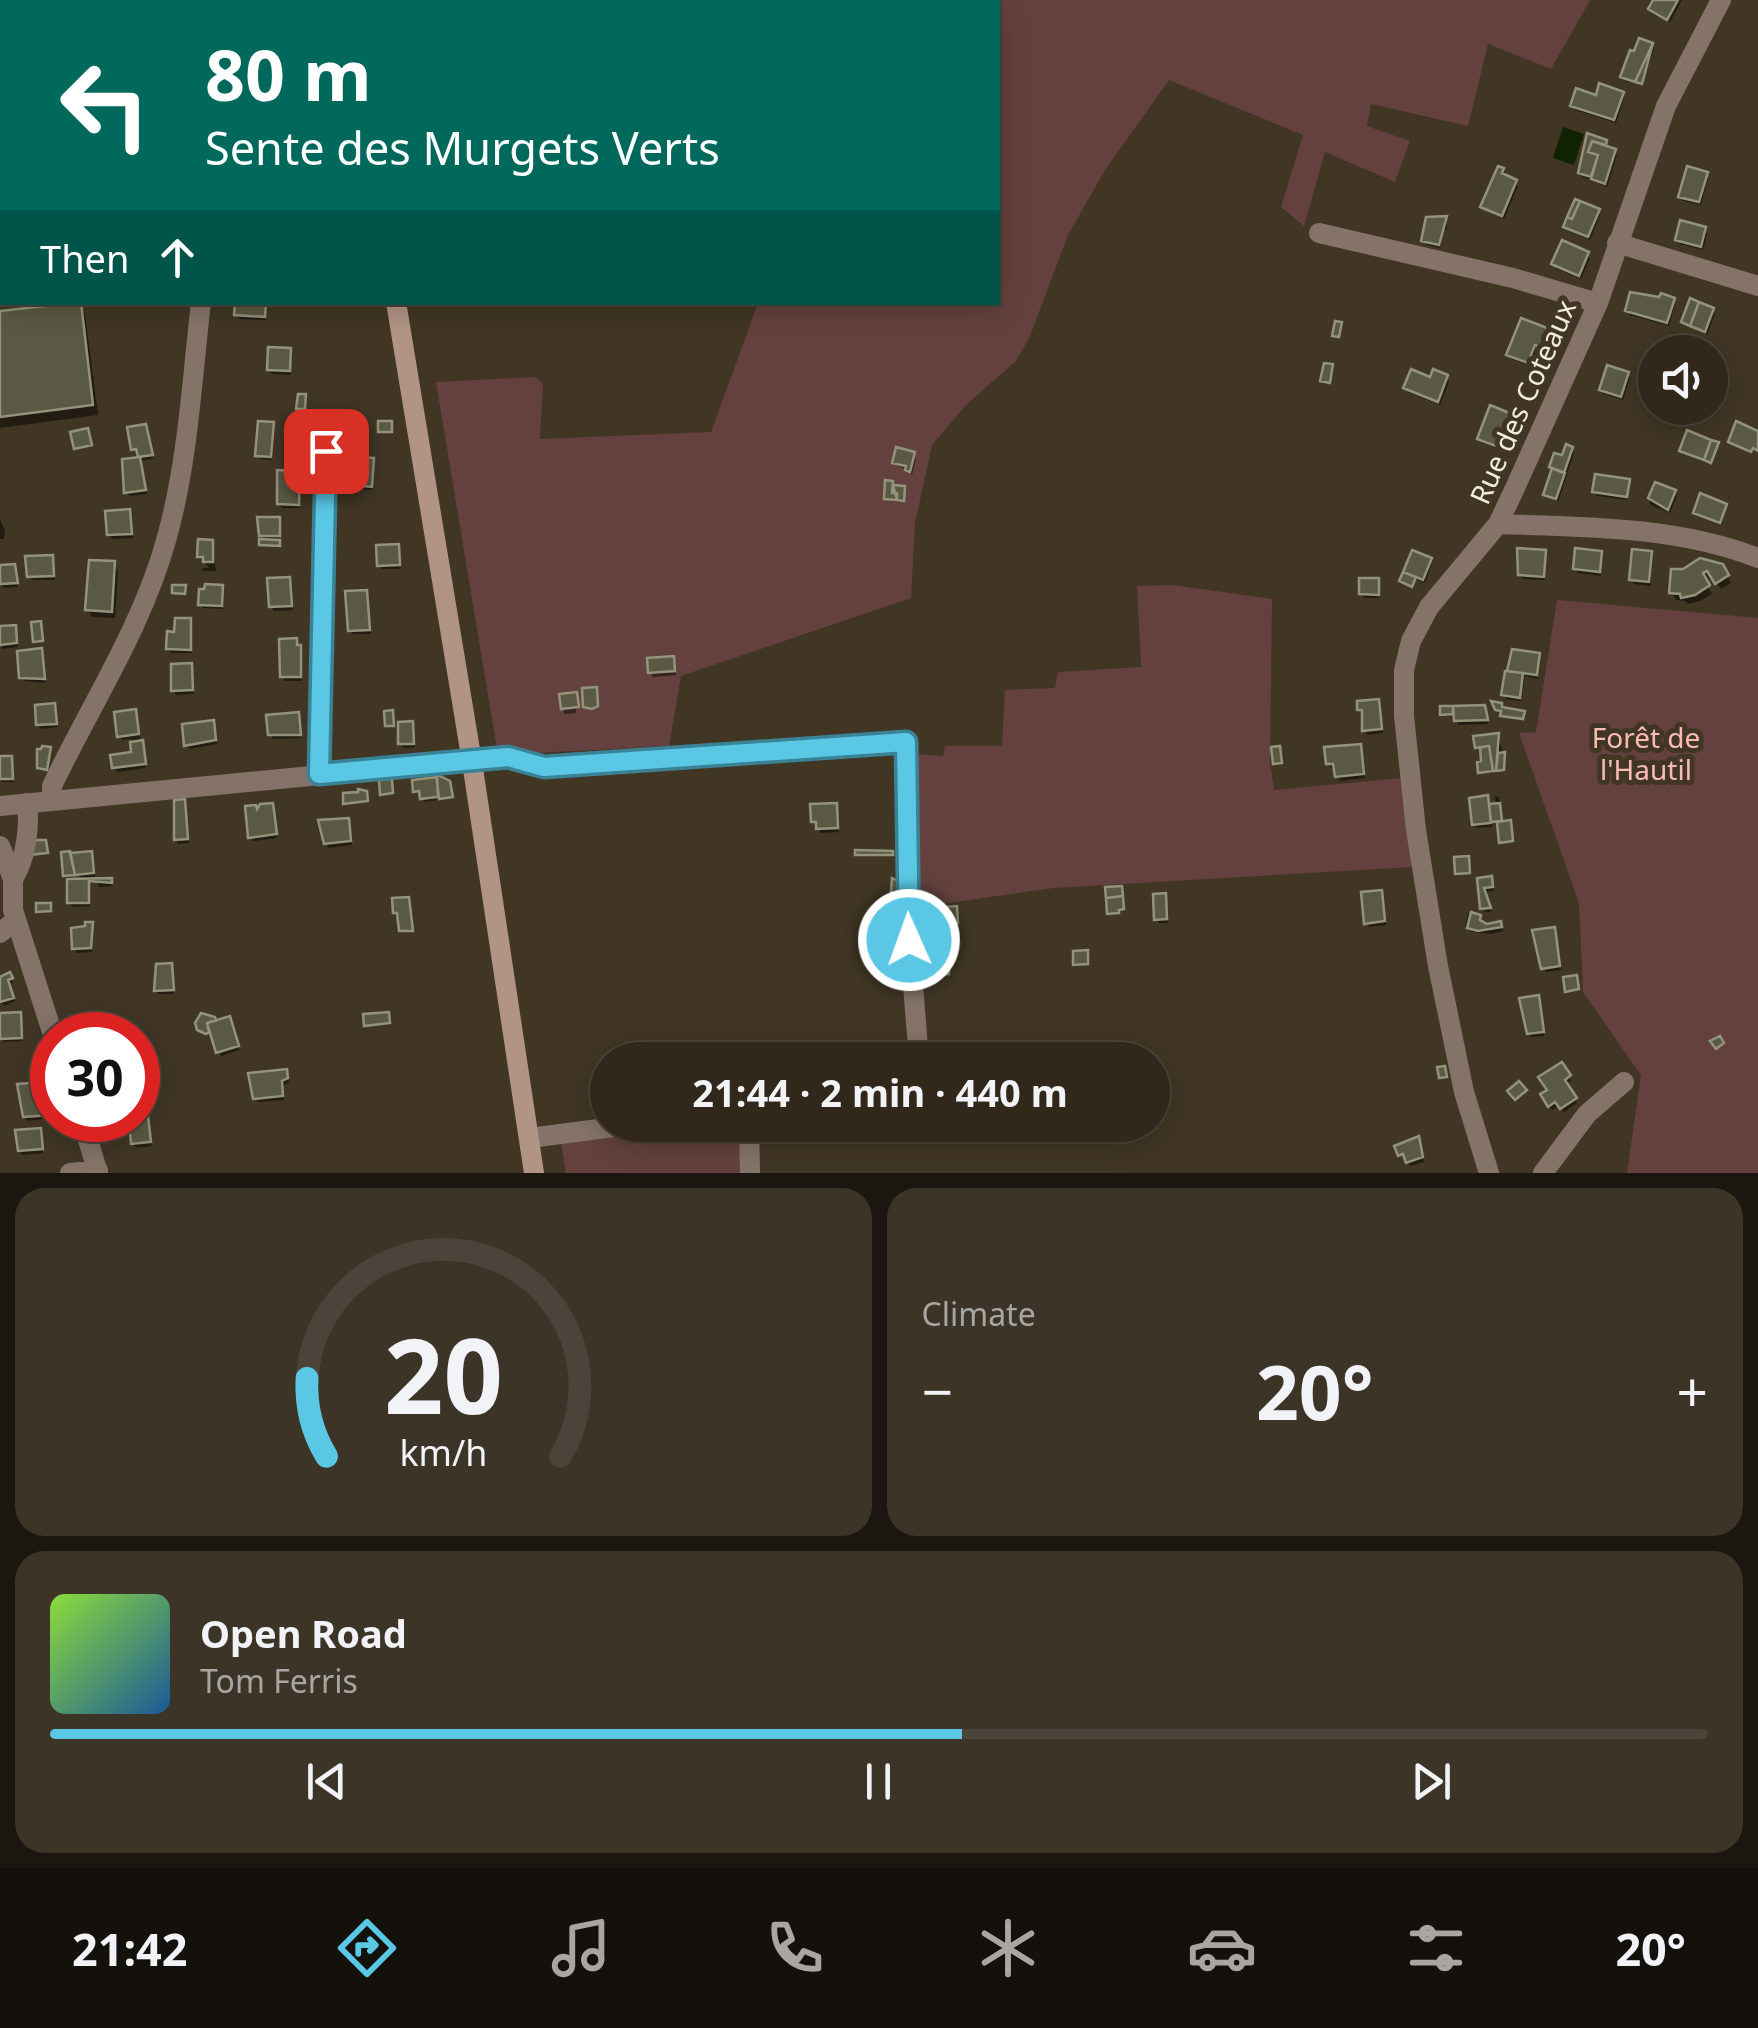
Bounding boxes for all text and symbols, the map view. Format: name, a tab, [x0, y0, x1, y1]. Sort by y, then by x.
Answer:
text: 80 m	[205, 26, 372, 122]
icon: left	[40, 40, 170, 170]
text: Sente des Murgets Verts	[205, 117, 720, 178]
icon: ahead	[150, 230, 205, 285]
text: Then	[40, 232, 130, 284]
street label: Rue des Coteaux	[1460, 293, 1584, 510]
map controls	[1638, 335, 1728, 425]
button: sound	[1638, 335, 1728, 425]
pin	[284, 409, 369, 494]
icon: arrive	[299, 424, 354, 479]
park label: Forêt de l'Hautil	[1592, 718, 1700, 788]
position arrow	[857, 888, 961, 992]
speed limit sign: 30	[30, 1012, 160, 1142]
text: 21:44 · 2 min · 440 m	[692, 1066, 1068, 1118]
text: Climate	[922, 1292, 1036, 1335]
text: 20	[384, 1303, 503, 1444]
text: 20°	[1256, 1340, 1374, 1442]
text: −	[922, 1353, 953, 1428]
text: +	[1677, 1353, 1708, 1428]
text: km/h	[399, 1428, 487, 1476]
text: Open Road	[200, 1607, 407, 1659]
text: Tom Ferris	[200, 1659, 358, 1702]
icon: previous	[299, 1754, 354, 1809]
icon: pause	[851, 1754, 906, 1809]
icon: next	[1404, 1754, 1459, 1809]
icon: directions	[332, 1913, 402, 1983]
icon: music	[546, 1913, 616, 1983]
icon: phone	[760, 1913, 830, 1983]
icon: climate	[973, 1913, 1043, 1983]
icon: car	[1187, 1913, 1257, 1983]
icon: filters	[1401, 1913, 1471, 1983]
text: 21:42	[72, 1918, 188, 1979]
text: 20°	[1615, 1918, 1686, 1979]

